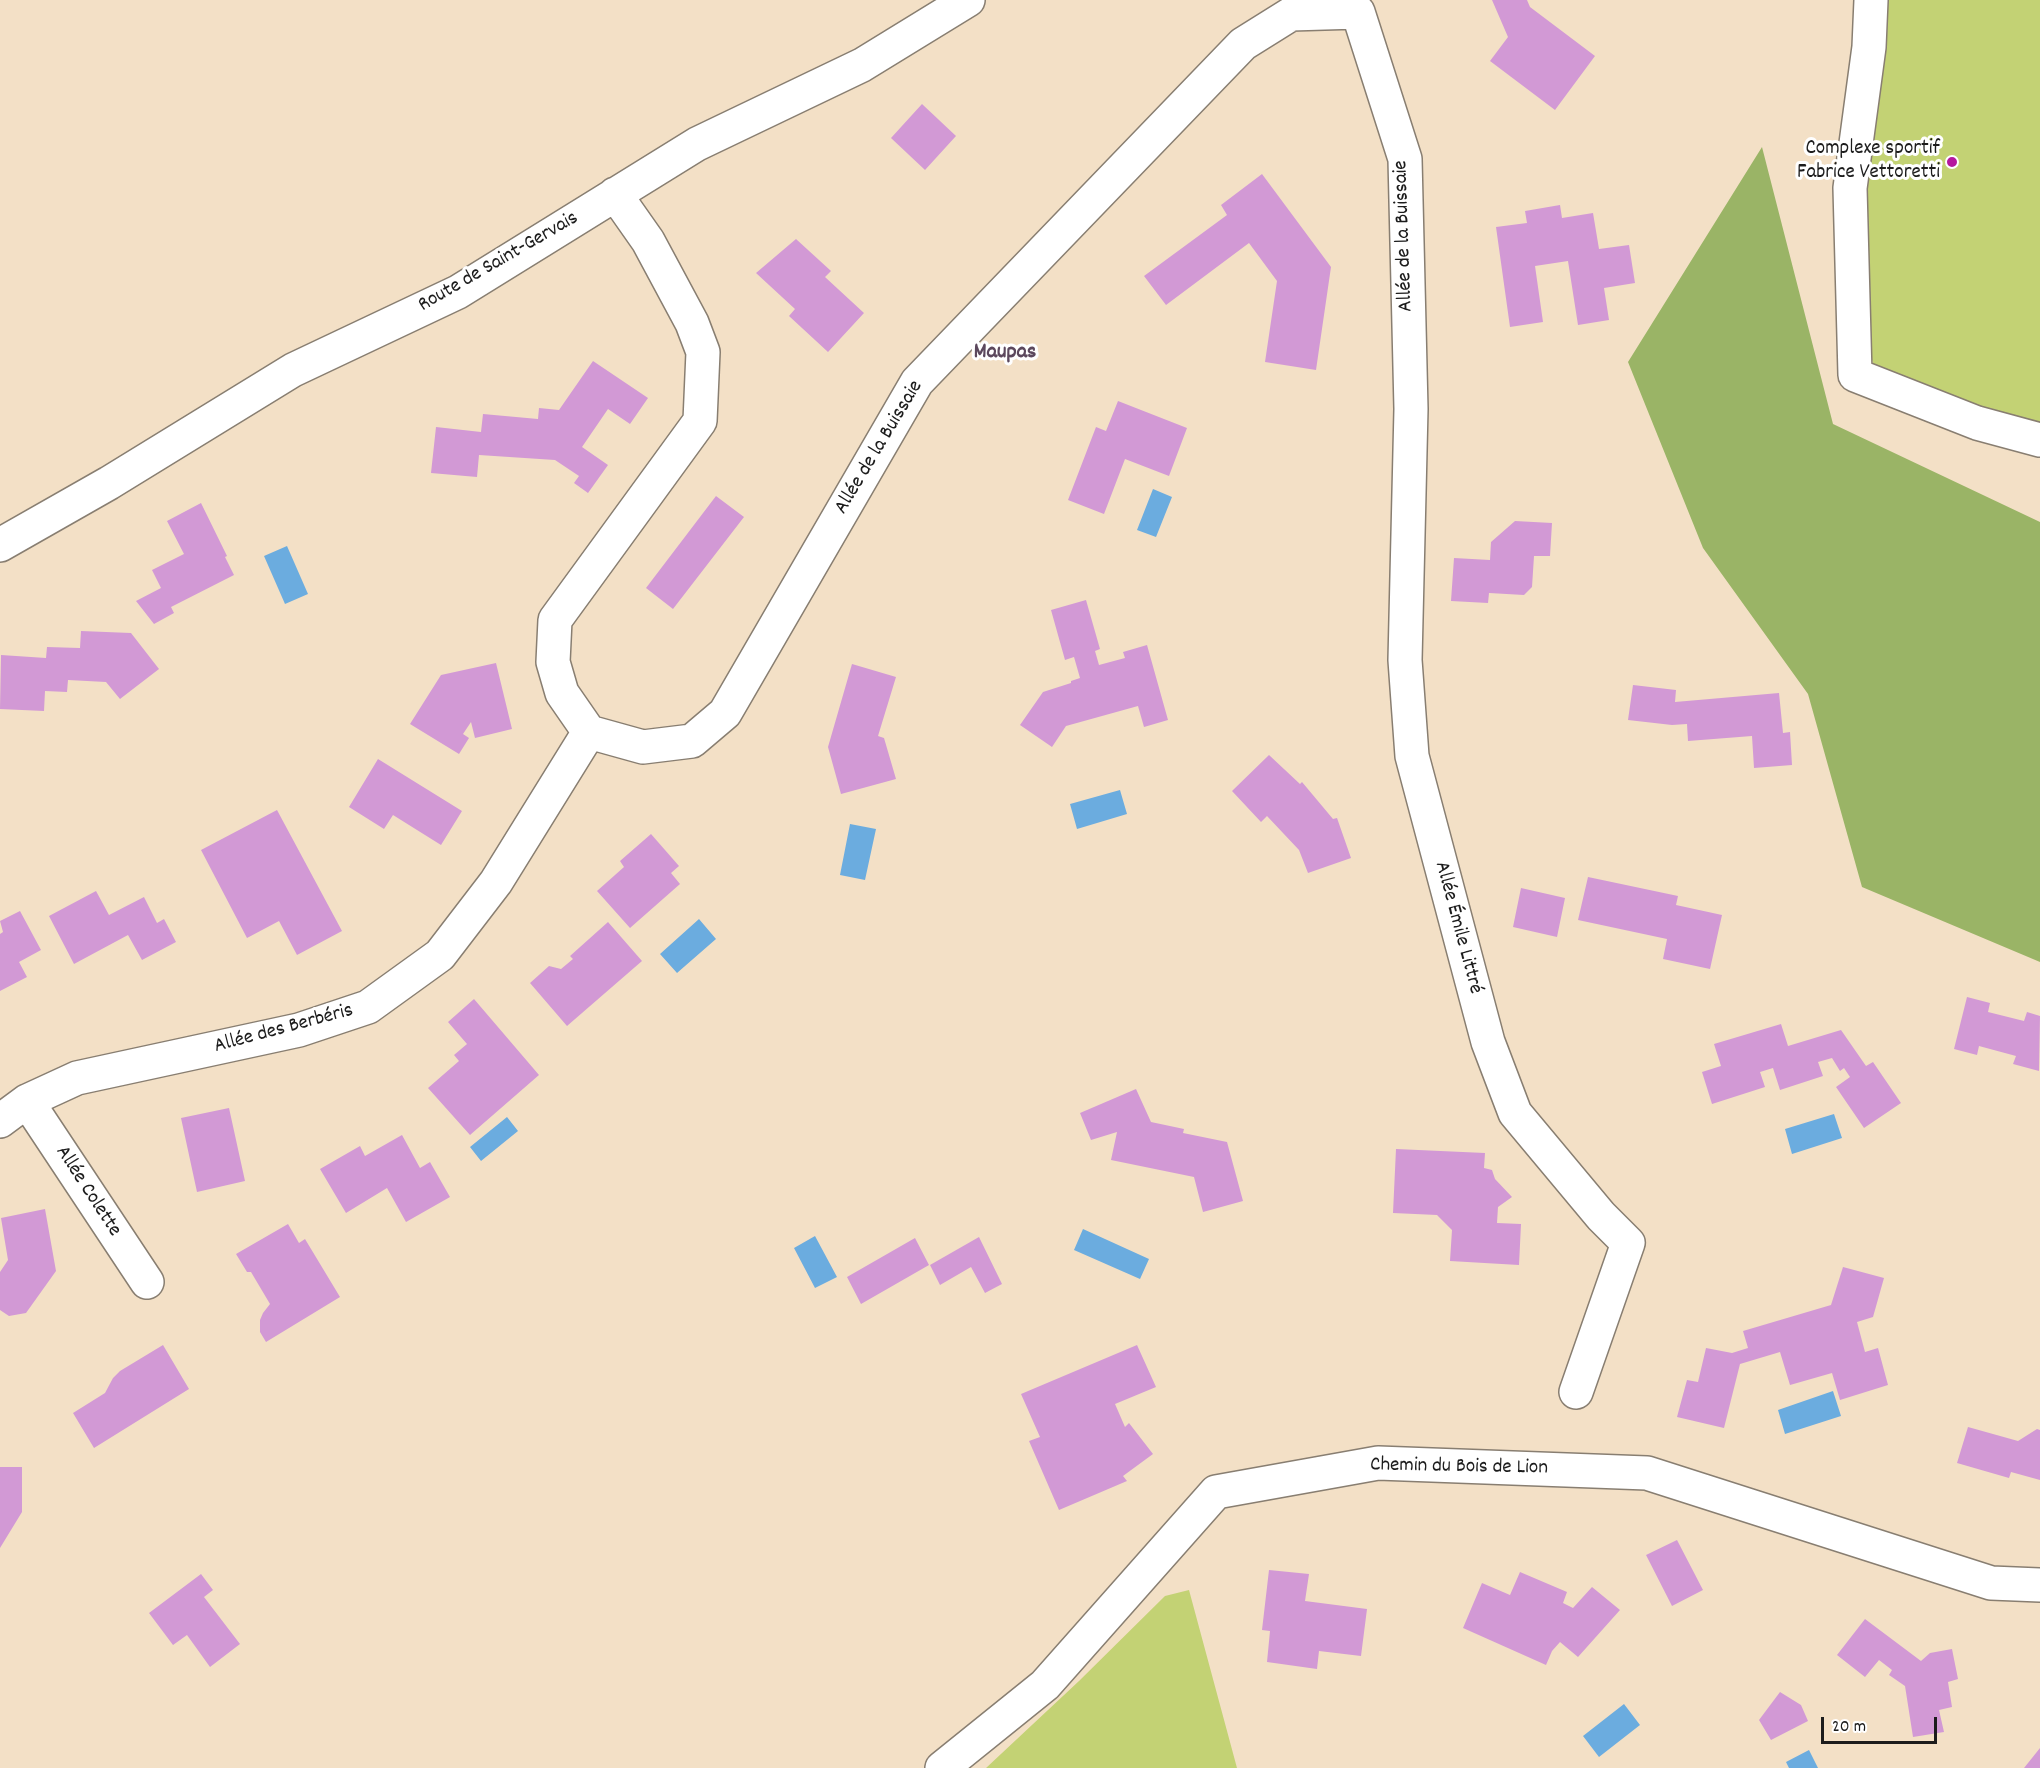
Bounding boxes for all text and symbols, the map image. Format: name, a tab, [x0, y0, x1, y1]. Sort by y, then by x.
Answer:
place label: Complexe sportif Fabrice Vettoretti	[1797, 137, 1940, 187]
marker: Complexe sportif Fabrice Vettoretti	[1945, 155, 1959, 169]
street label: Allée de la Buissaie	[1390, 160, 1420, 312]
street label: Route de Saint-Gervais	[414, 207, 584, 319]
district label: Maupas	[974, 341, 1036, 367]
street label: Allée de la Buissaie	[830, 377, 930, 519]
street label: Allée Émile Littré	[1427, 859, 1487, 997]
street label: Allée des Berbéris	[212, 999, 356, 1061]
street label: Allée Colette	[48, 1142, 126, 1242]
street label: Chemin du Bois de Lion	[1370, 1454, 1548, 1482]
scale bar	[1824, 1705, 1940, 1743]
text: 20 m	[1832, 1715, 1866, 1740]

